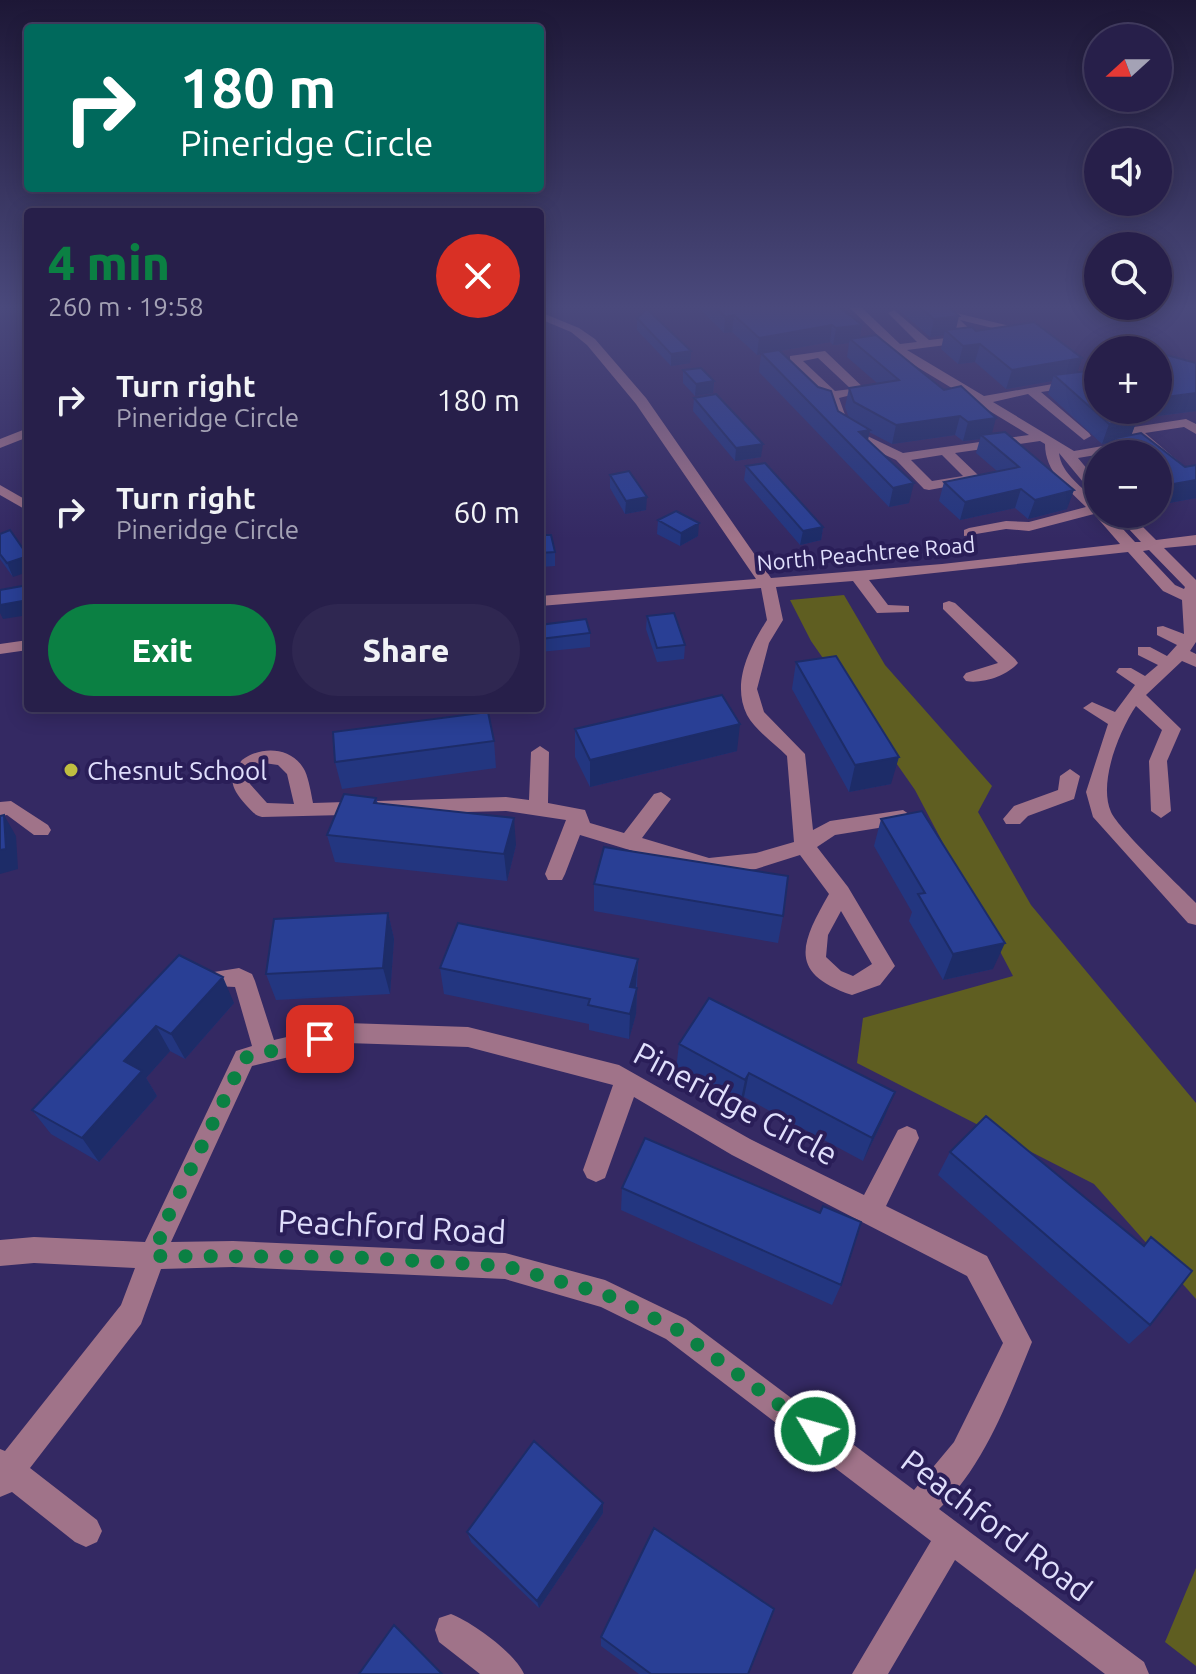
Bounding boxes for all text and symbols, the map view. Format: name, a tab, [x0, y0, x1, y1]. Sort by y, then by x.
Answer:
north arrow	[1084, 24, 1172, 112]
map controls	[1084, 24, 1172, 528]
icon: right	[48, 56, 152, 160]
text: 180 m	[180, 56, 336, 119]
text: Pineridge Circle	[180, 122, 433, 163]
button: sound	[1084, 128, 1172, 216]
button: search	[1084, 232, 1172, 320]
button: close	[436, 234, 520, 318]
text: 4 min	[48, 235, 170, 289]
text: 260 m · 19:58	[48, 292, 204, 321]
button: +	[1084, 336, 1172, 424]
text: Turn right	[116, 369, 256, 403]
icon: right	[48, 378, 92, 422]
text: 180 m	[436, 383, 520, 417]
text: Pineridge Circle	[116, 403, 299, 432]
button: −	[1084, 440, 1172, 528]
text: Turn right	[116, 481, 256, 515]
icon: right	[48, 490, 92, 534]
text: 60 m	[453, 495, 520, 529]
text: Pineridge Circle	[116, 515, 299, 544]
street label: North Peachtree Road	[756, 531, 976, 575]
button: Exit	[48, 604, 276, 696]
button: Share	[292, 604, 520, 696]
place label: Chesnut School	[87, 756, 267, 785]
marker: Chesnut School	[62, 761, 80, 779]
pin	[286, 1005, 354, 1073]
icon: arrive	[298, 1017, 342, 1061]
street label: Pineridge Circle	[628, 1034, 844, 1172]
street label: Peachford Road	[277, 1202, 507, 1250]
position arrow	[773, 1389, 857, 1473]
street label: Peachford Road	[895, 1442, 1099, 1608]

